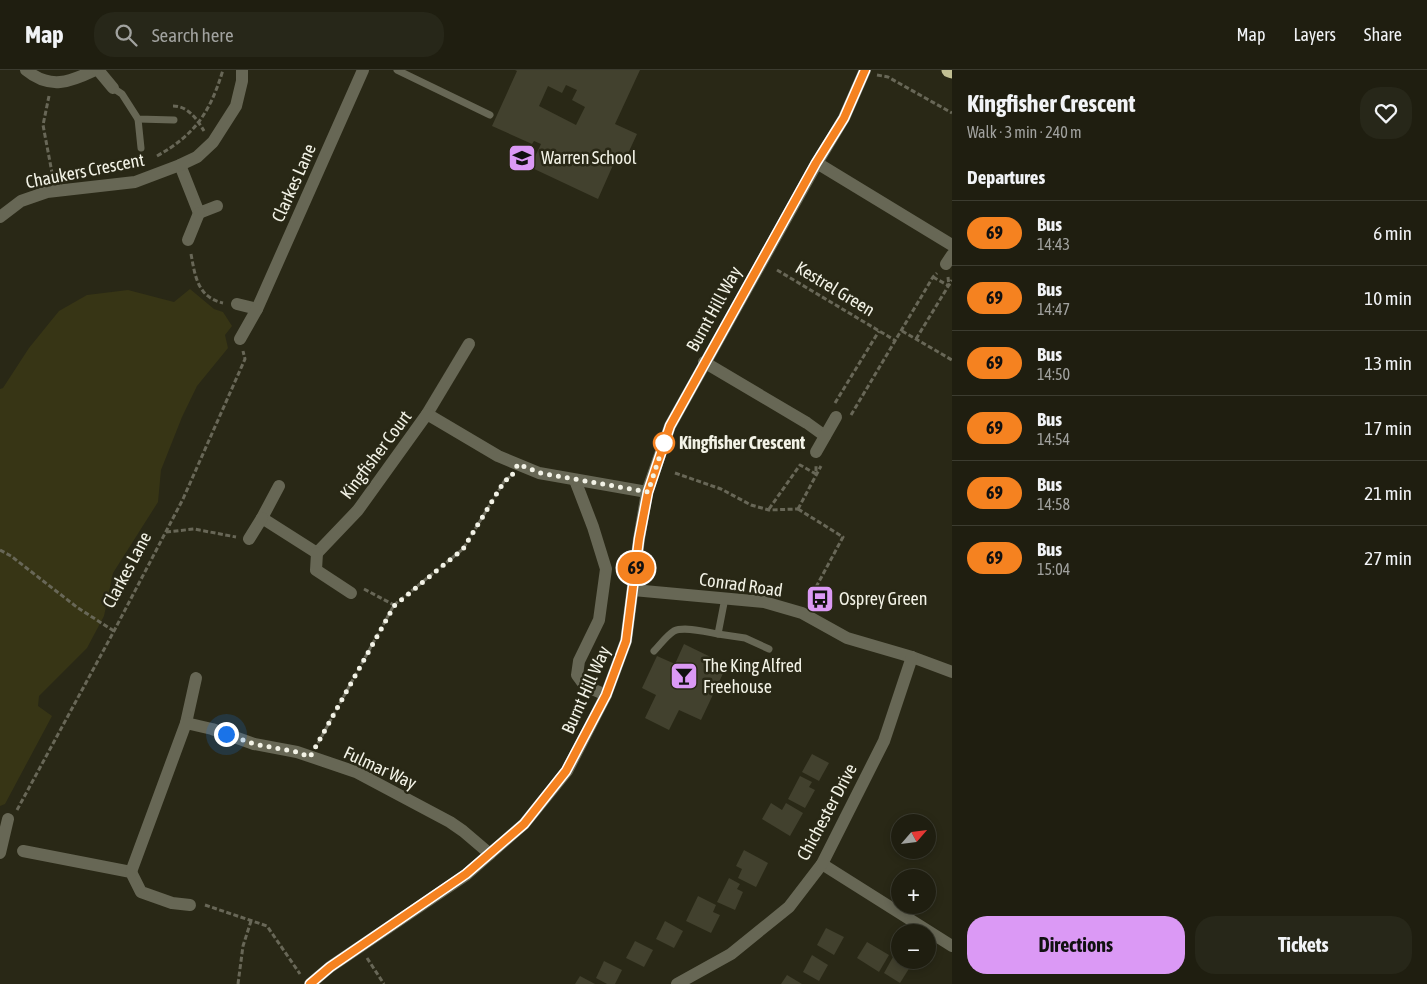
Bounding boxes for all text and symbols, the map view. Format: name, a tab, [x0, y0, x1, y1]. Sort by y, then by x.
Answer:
search box	[94, 12, 444, 57]
text: Map	[25, 21, 64, 48]
icon: search	[112, 21, 140, 49]
text: Search here	[152, 24, 234, 46]
text: Map	[1236, 24, 1265, 45]
text: Layers	[1293, 24, 1336, 45]
text: Share	[1364, 24, 1402, 45]
button: heart	[1360, 87, 1412, 139]
text: Kingfisher Crescent	[967, 90, 1135, 117]
text: Walk · 3 min · 240 m	[967, 123, 1081, 141]
street label: Clarkes Lane	[267, 140, 320, 225]
school or university icon: Warren School	[507, 143, 537, 173]
place label: Warren School	[541, 147, 637, 168]
street label: Chaukers Crescent	[24, 149, 146, 192]
text: Departures	[967, 166, 1045, 188]
text: Bus	[1037, 213, 1062, 235]
text: 69	[986, 222, 1003, 243]
text: 6 min	[1373, 222, 1412, 244]
text: 14:43	[1037, 235, 1070, 253]
street label: Kestrel Green	[792, 257, 879, 320]
street label: Burnt Hill Way	[682, 263, 745, 355]
text: Bus	[1037, 278, 1062, 300]
text: 69	[986, 287, 1003, 308]
text: 10 min	[1364, 287, 1412, 309]
text: 14:47	[1037, 300, 1070, 318]
text: Bus	[1037, 343, 1062, 365]
text: 69	[986, 352, 1003, 373]
text: 13 min	[1364, 352, 1412, 374]
text: 14:50	[1037, 365, 1070, 383]
street label: Kingfisher Court	[336, 406, 416, 503]
text: Bus	[1037, 408, 1062, 430]
text: 69	[986, 417, 1003, 438]
text: 17 min	[1364, 417, 1412, 439]
text: 14:54	[1037, 430, 1070, 448]
marker: Kingfisher Crescent	[653, 432, 675, 454]
place label: Kingfisher Crescent	[679, 432, 806, 453]
text: Bus	[1037, 473, 1062, 495]
text: 69	[986, 482, 1003, 503]
text: 21 min	[1364, 482, 1412, 504]
text: 14:58	[1037, 495, 1070, 513]
street label: Clarkes Lane	[98, 528, 155, 611]
text: Bus	[1037, 538, 1062, 560]
text: 69	[986, 547, 1003, 568]
text: 27 min	[1364, 547, 1412, 569]
line badge: 69	[614, 552, 658, 584]
text: 69	[628, 557, 644, 578]
text: 15:04	[1037, 560, 1070, 578]
street label: Conrad Road	[698, 568, 784, 601]
bus stop icon: Osprey Green	[805, 584, 835, 614]
place label: Osprey Green	[839, 588, 927, 609]
street label: Burnt Hill Way	[557, 643, 614, 737]
place label: The King Alfred Freehouse	[703, 655, 802, 697]
bar icon: The King Alfred Freehouse	[669, 661, 699, 691]
your location	[214, 722, 239, 747]
street label: Fulmar Way	[340, 742, 420, 794]
street label: Chichester Drive	[792, 760, 861, 864]
north arrow	[891, 814, 936, 859]
map controls	[891, 814, 936, 969]
button: +	[891, 869, 936, 914]
button: Directions	[967, 916, 1185, 974]
button: Tickets	[1195, 916, 1412, 974]
button: −	[891, 924, 936, 969]

